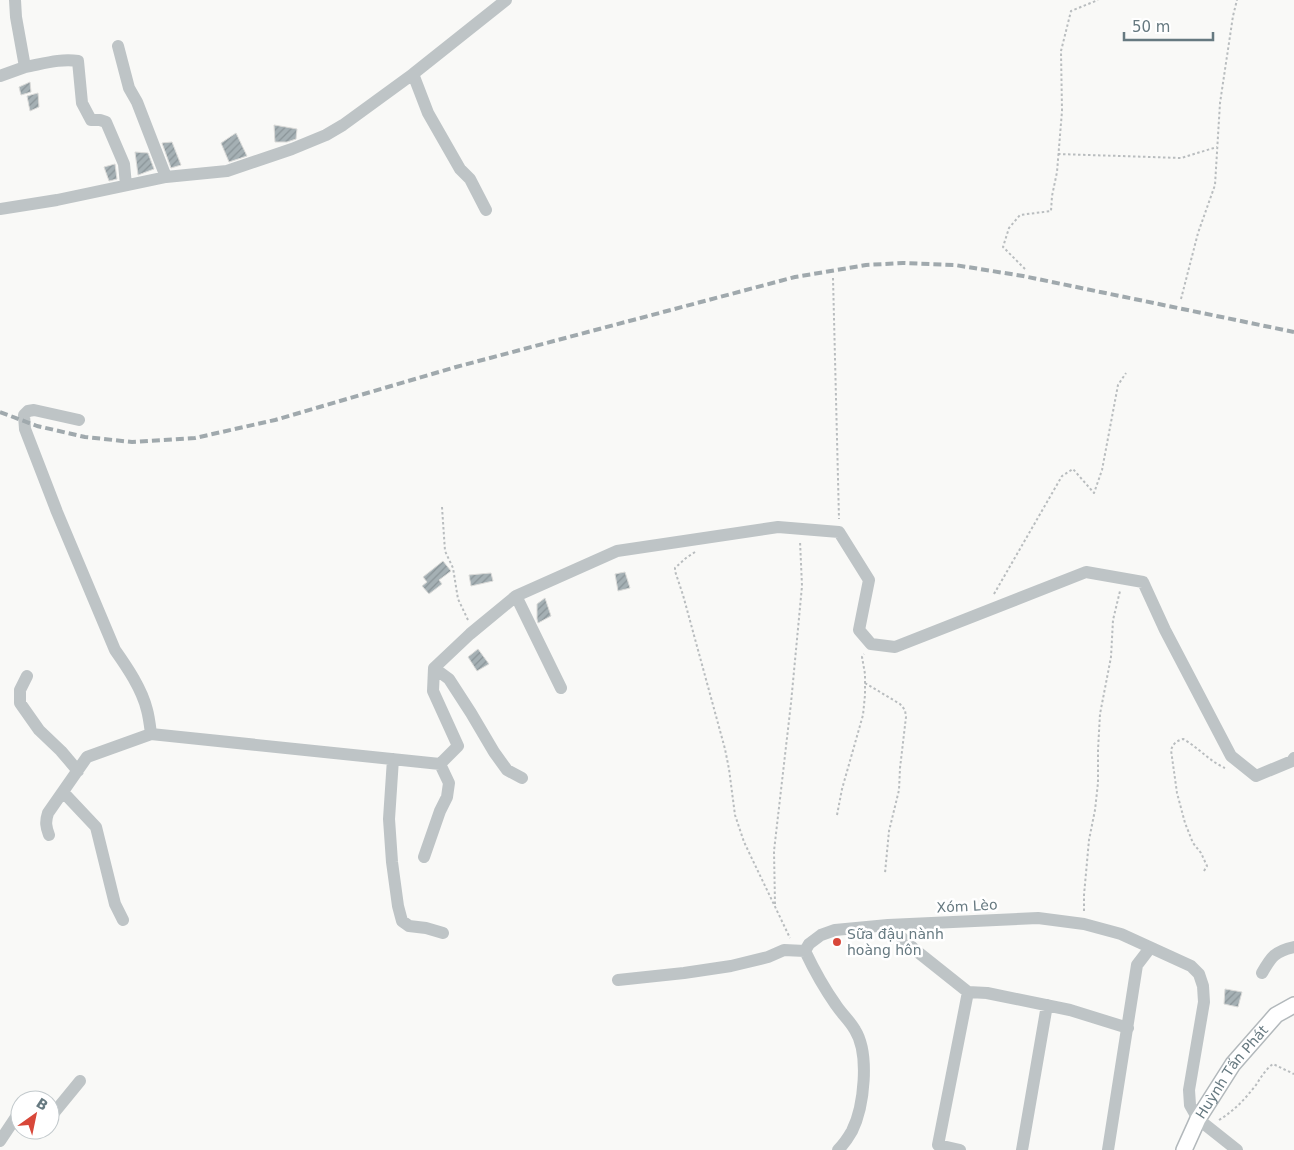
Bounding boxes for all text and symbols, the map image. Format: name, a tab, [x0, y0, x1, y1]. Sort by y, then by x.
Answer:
scale bar	[1124, 10, 1213, 42]
text: 50 m	[1132, 18, 1170, 36]
street label: Xóm Lèo	[936, 896, 998, 916]
place label: Sữa đậu nành hoàng hôn	[847, 926, 944, 958]
marker: Sữa đậu nành hoàng hôn	[831, 936, 843, 948]
street label: Huỳnh Tấn Phát	[1192, 1022, 1271, 1122]
north arrow	[10, 1090, 60, 1140]
text: B	[33, 1094, 51, 1114]

